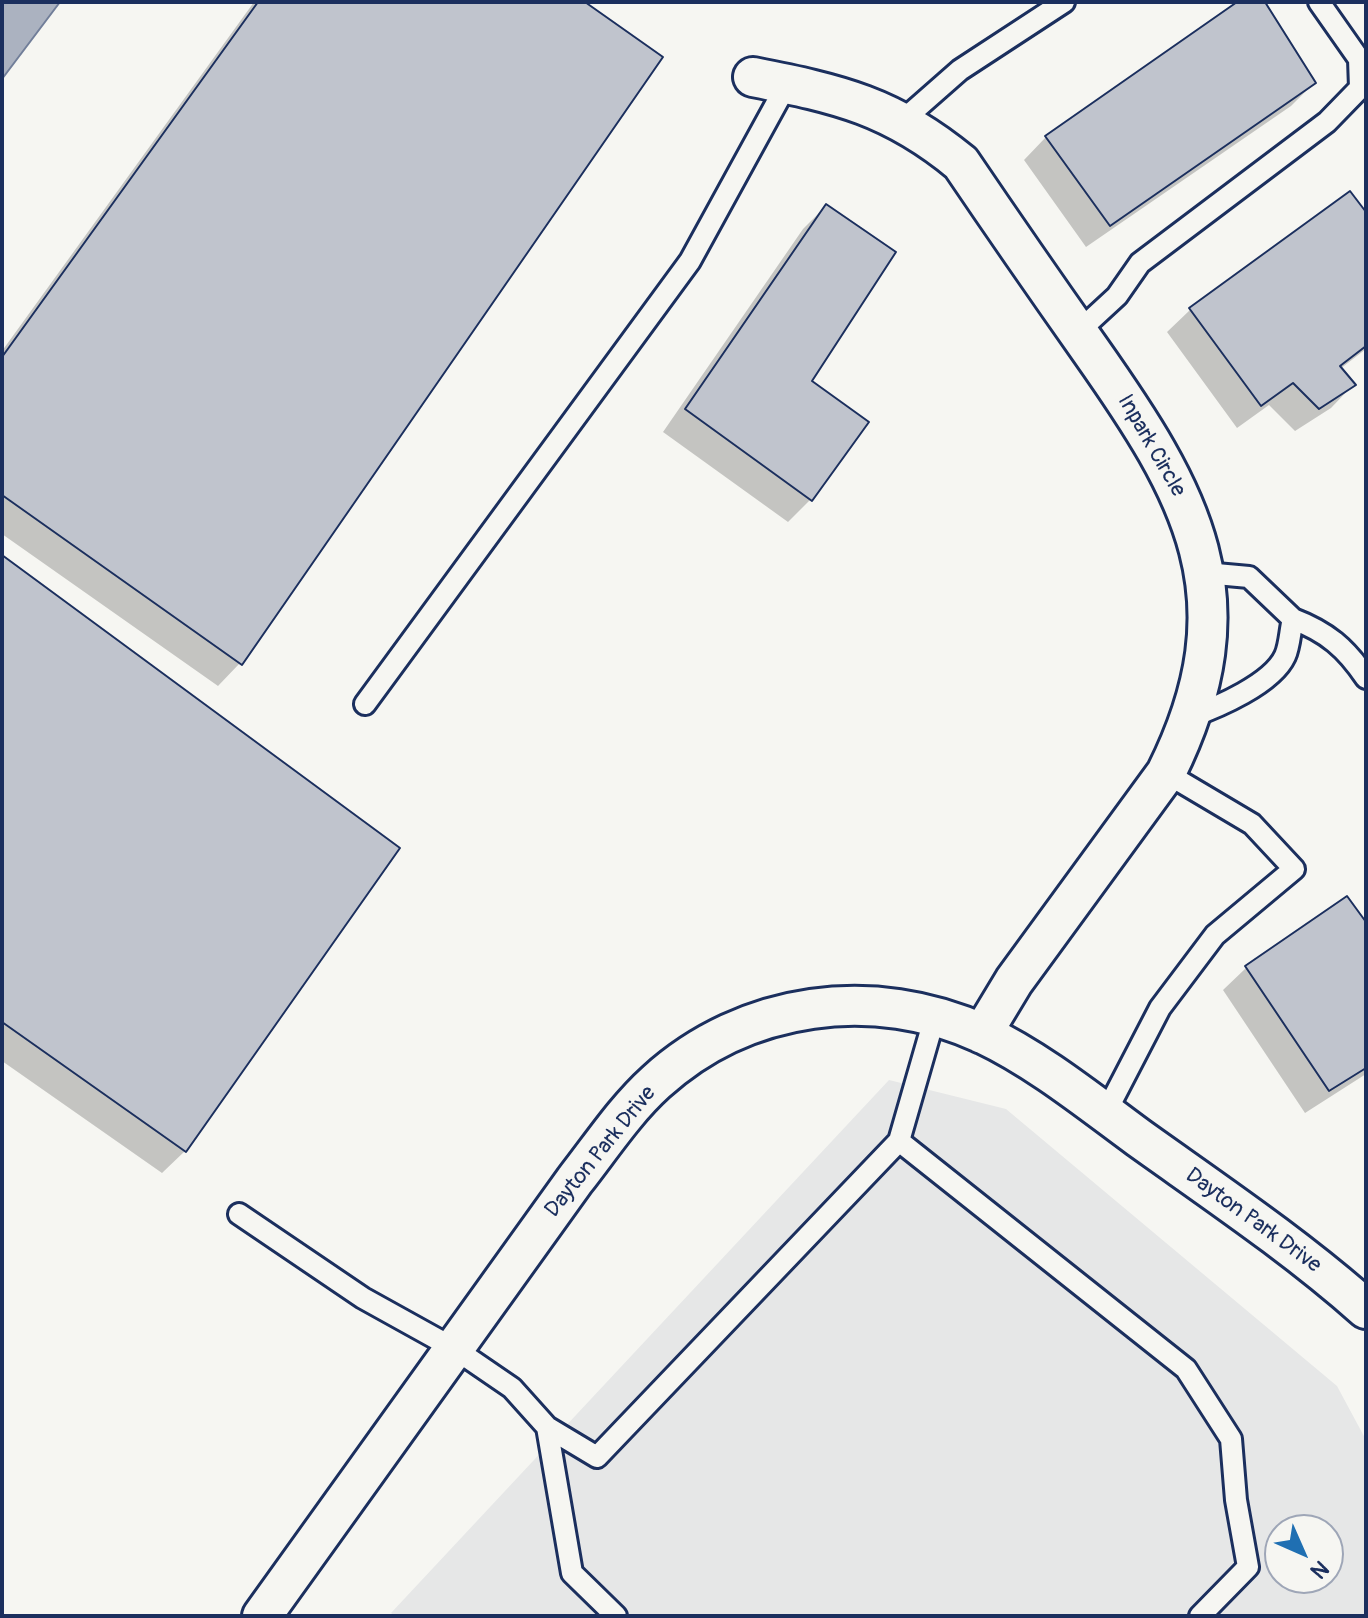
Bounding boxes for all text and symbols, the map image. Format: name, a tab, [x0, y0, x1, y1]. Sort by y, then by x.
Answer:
street label: Inpark Circle	[1111, 390, 1191, 502]
street label: Dayton Park Drive	[540, 1081, 662, 1223]
street label: Dayton Park Drive	[1180, 1163, 1326, 1279]
north arrow	[1264, 1514, 1344, 1594]
text: N	[1304, 1554, 1335, 1585]

